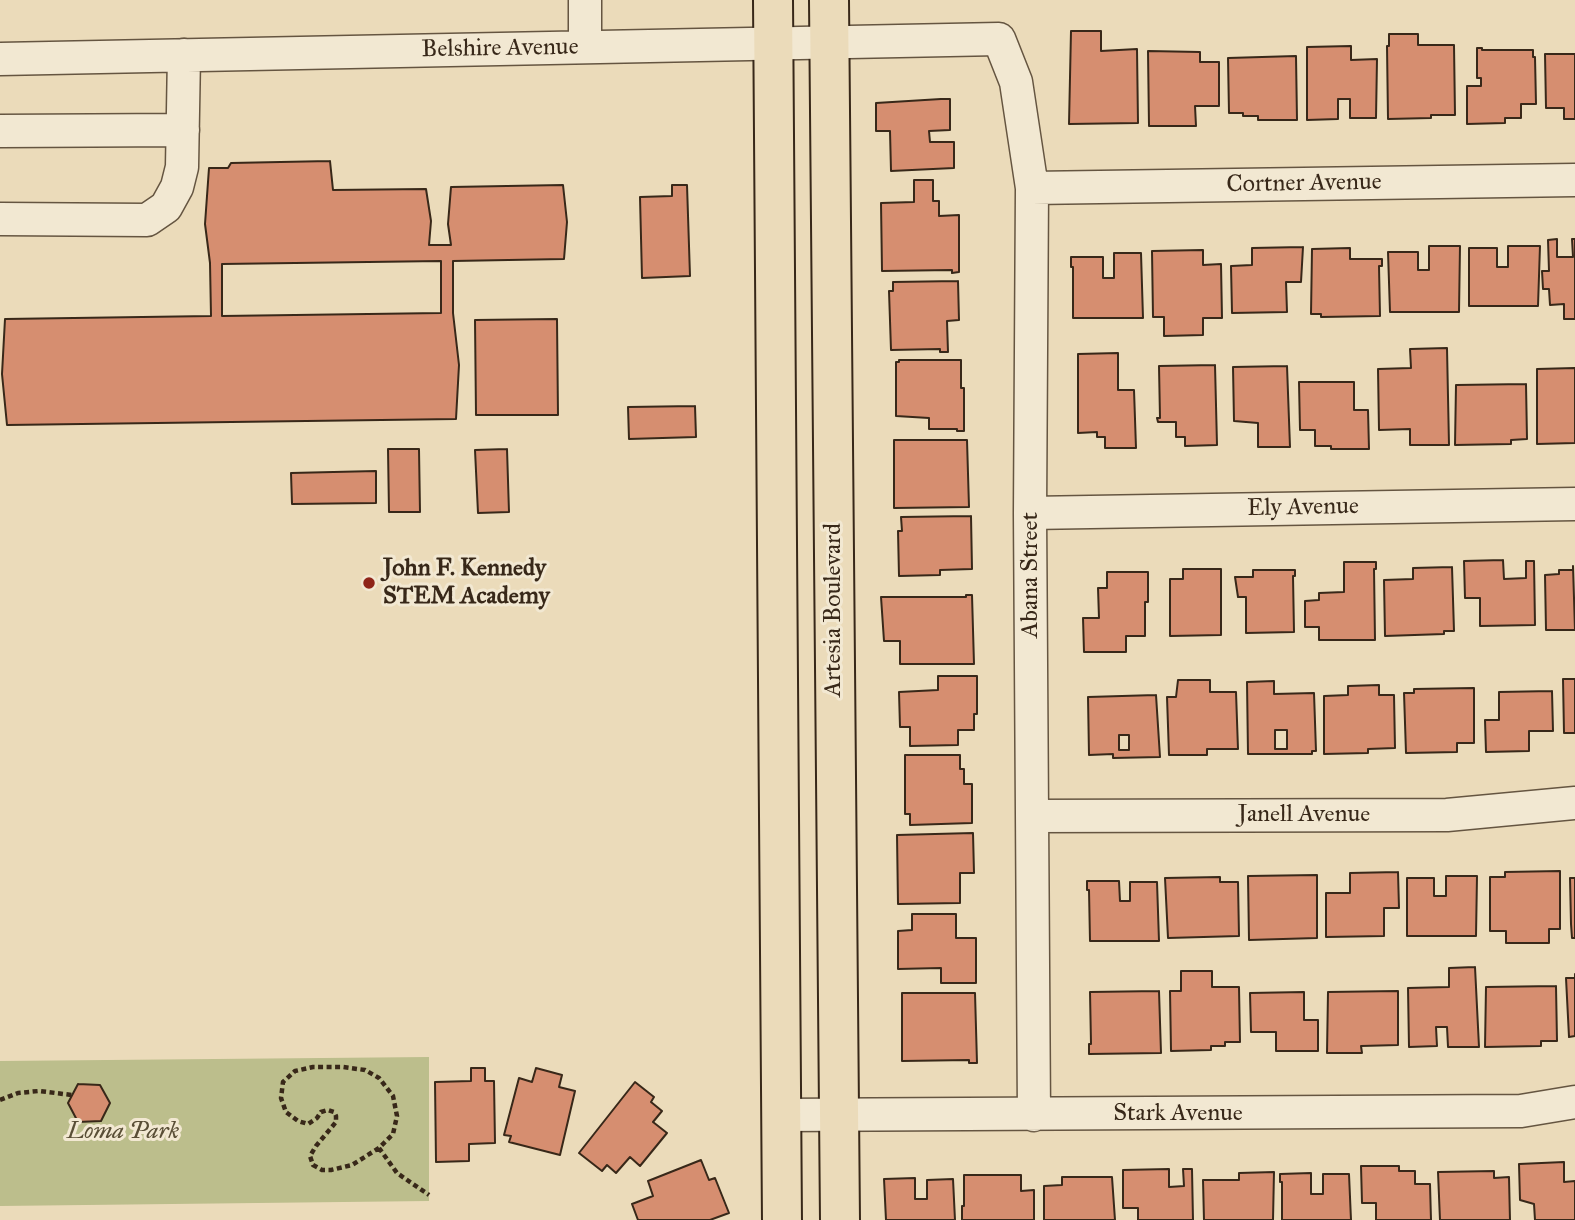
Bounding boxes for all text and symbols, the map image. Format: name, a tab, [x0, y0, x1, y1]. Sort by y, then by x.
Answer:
street label: Belshire Avenue	[421, 33, 579, 65]
street label: Cortner Avenue	[1226, 168, 1382, 200]
street label: Ely Avenue	[1247, 493, 1359, 523]
street label: Abana Street	[1017, 512, 1045, 638]
street label: Artesia Boulevard	[820, 523, 848, 697]
place label: John F. Kennedy STEM Academy	[383, 555, 550, 611]
marker: John F. Kennedy STEM Academy	[361, 575, 377, 591]
street label: Janell Avenue	[1238, 801, 1370, 829]
street label: Stark Avenue	[1113, 1100, 1243, 1128]
park label: Loma Park	[67, 1118, 179, 1146]

